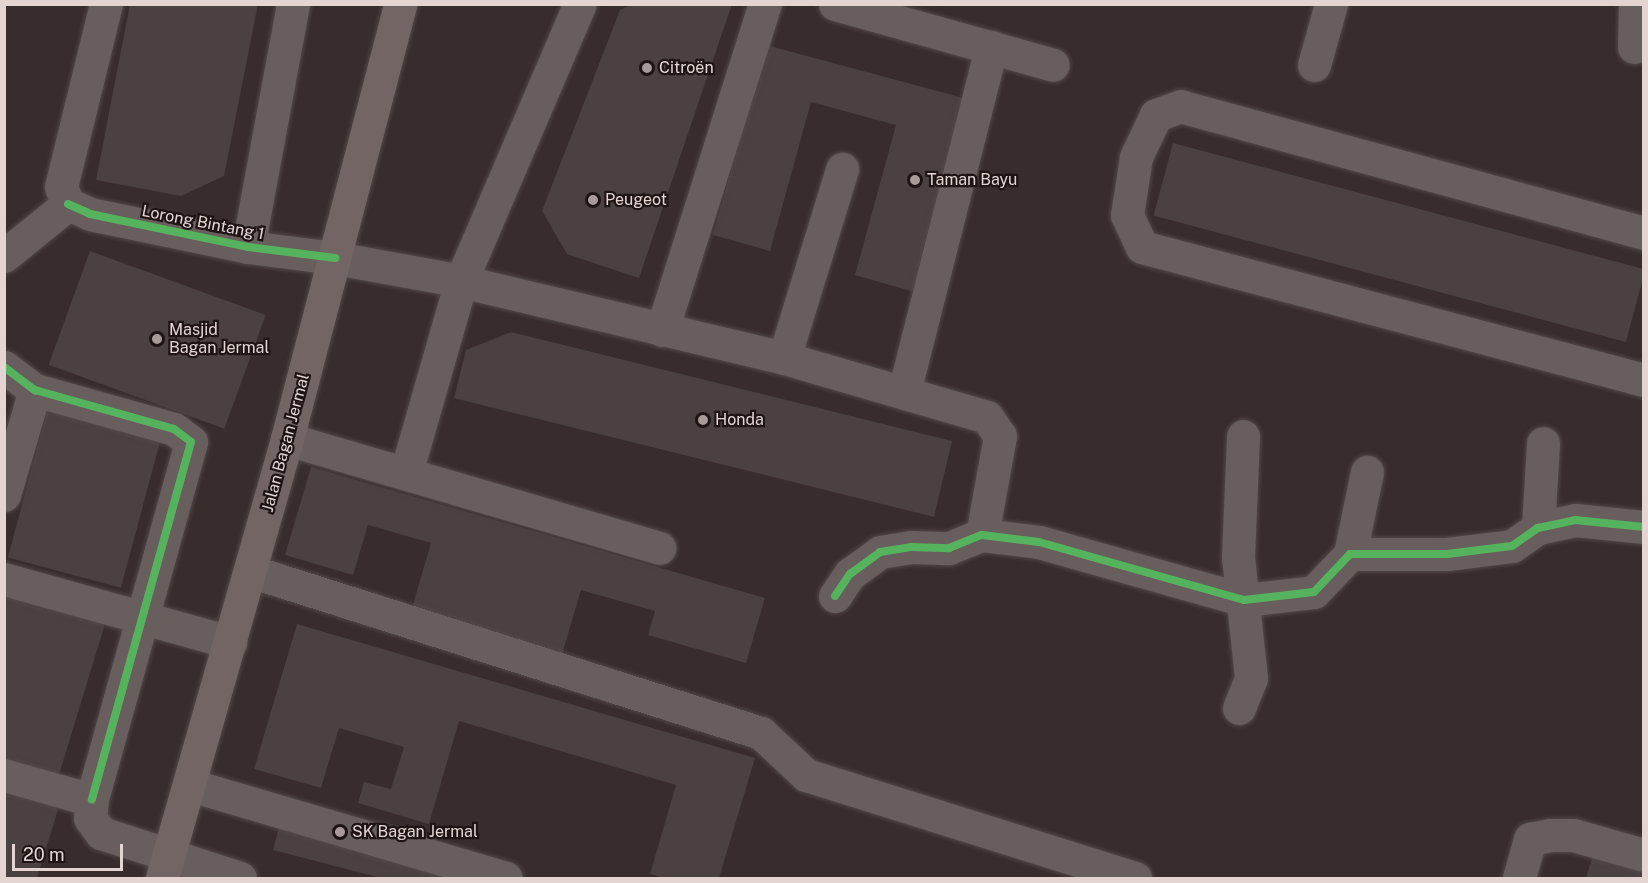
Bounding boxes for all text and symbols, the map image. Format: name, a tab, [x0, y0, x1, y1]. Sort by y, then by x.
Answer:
place label: Citroën	[659, 58, 714, 78]
marker: Citroën	[640, 61, 654, 75]
place label: Taman Bayu	[927, 170, 1017, 190]
marker: Taman Bayu	[908, 173, 922, 187]
place label: Peugeot	[605, 190, 667, 210]
marker: Peugeot	[586, 193, 600, 207]
street label: Lorong Bintang 1	[140, 202, 266, 244]
place label: Masjid Bagan Jermal	[169, 320, 269, 358]
marker: Masjid Bagan Jermal	[150, 332, 164, 346]
street label: Jalan Bagan Jermal	[258, 372, 314, 514]
place label: Honda	[715, 410, 764, 430]
marker: Honda	[696, 413, 710, 427]
place label: SK Bagan Jermal	[352, 822, 478, 842]
marker: SK Bagan Jermal	[333, 825, 347, 839]
scale bar	[15, 832, 126, 870]
text: 20 m	[23, 844, 65, 865]

